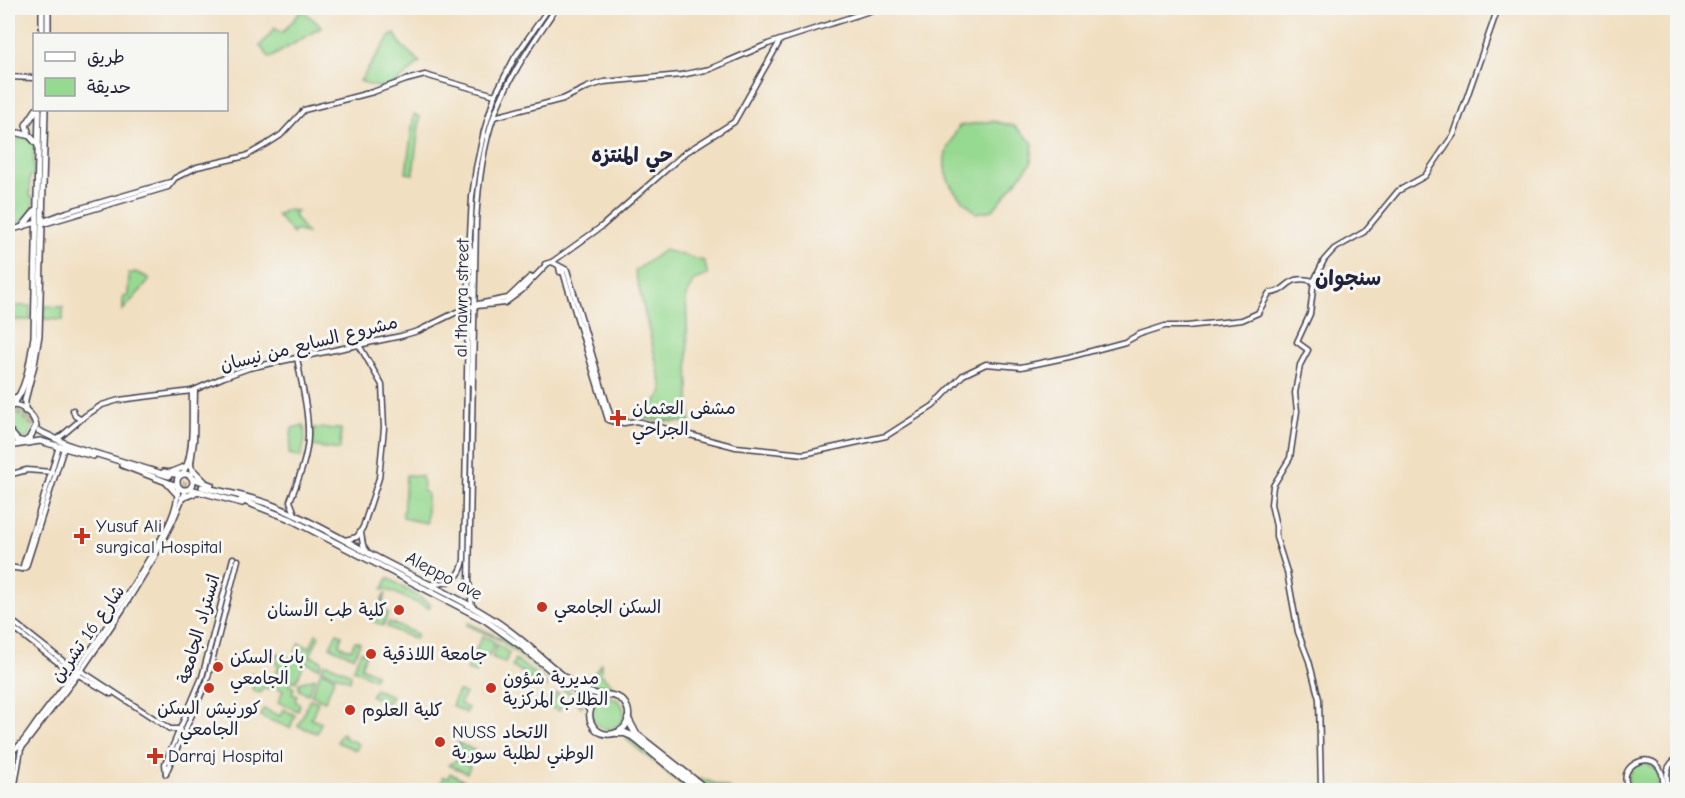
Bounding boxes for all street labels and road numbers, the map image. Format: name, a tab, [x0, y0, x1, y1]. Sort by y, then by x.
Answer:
street label: al thawra street	[450, 238, 474, 358]
street label: مشروع السابع من نيسان	[218, 312, 400, 378]
street label: Aleppo ave	[402, 547, 486, 605]
street label: اتستراد الجامعة	[173, 572, 225, 686]
street label: شارع 16 تشرين	[47, 581, 130, 687]

